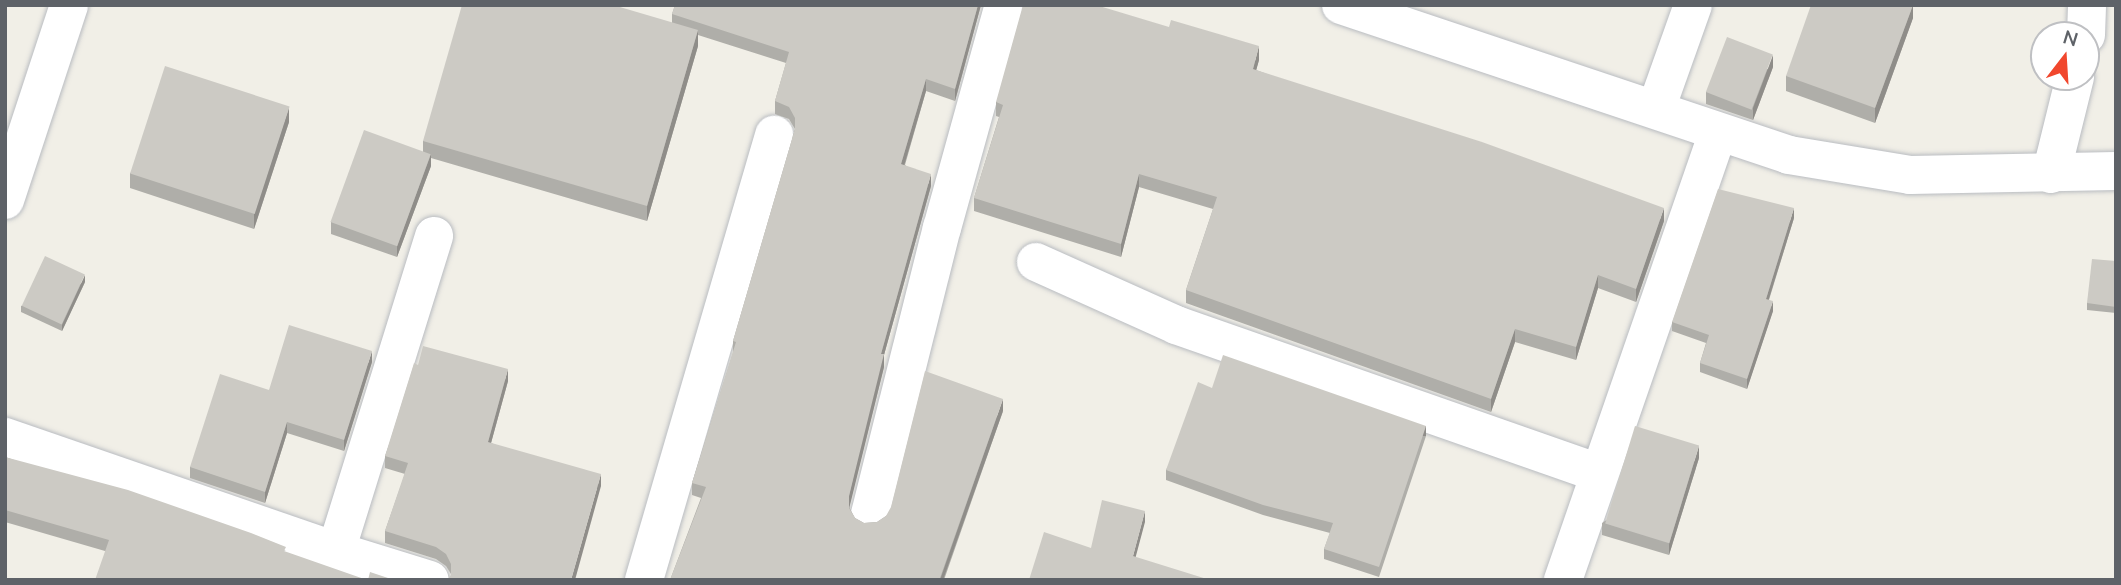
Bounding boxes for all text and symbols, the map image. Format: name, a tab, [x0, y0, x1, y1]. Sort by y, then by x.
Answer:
north arrow	[2030, 21, 2100, 91]
text: N	[2060, 24, 2081, 51]

